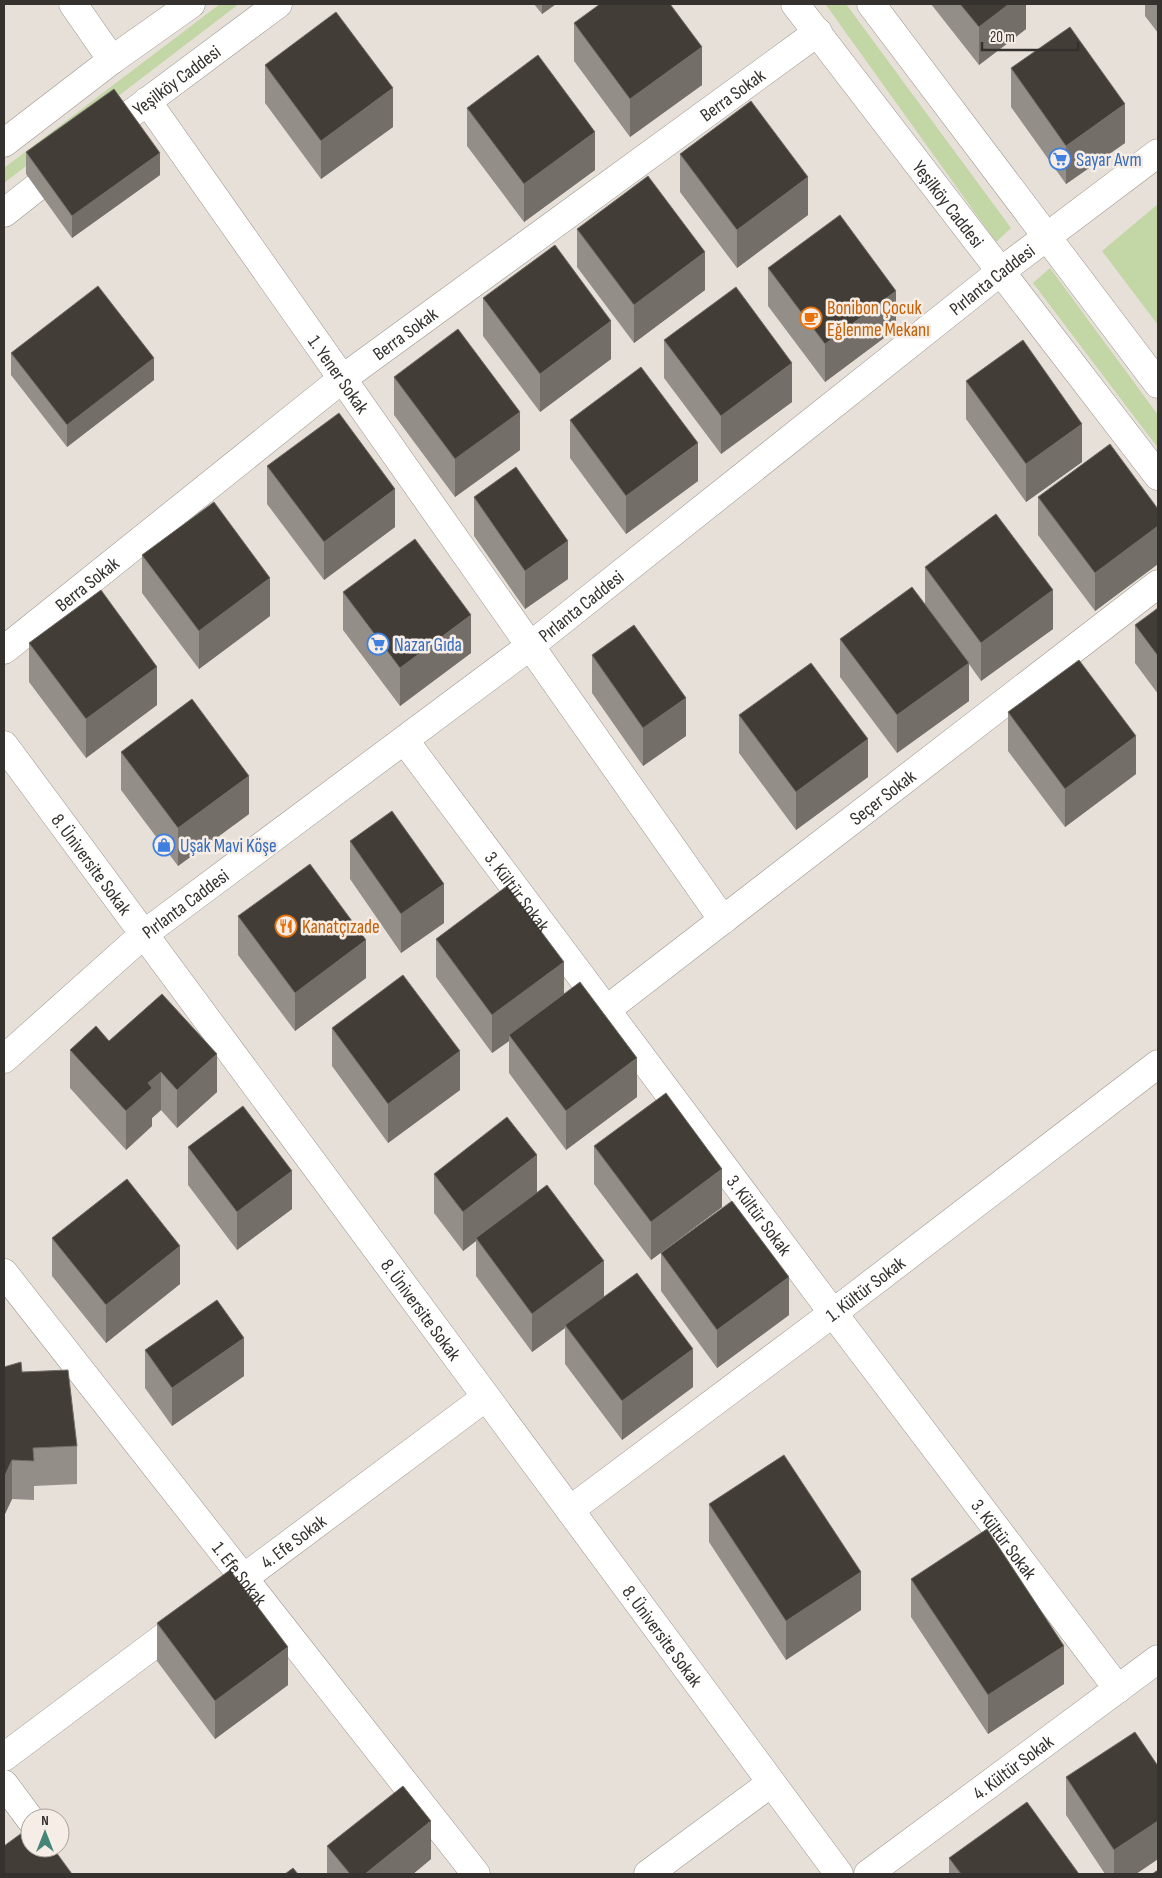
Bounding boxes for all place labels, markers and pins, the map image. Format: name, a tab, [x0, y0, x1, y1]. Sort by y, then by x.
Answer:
supermarket icon: Sayar Avm	[1048, 147, 1072, 171]
place label: Sayar Avm	[1076, 149, 1142, 172]
place label: Bonibon Çocuk Eğlenme Mekanı	[827, 297, 930, 342]
cafe icon: Bonibon Çocuk Eğlenme Mekanı	[799, 306, 823, 330]
supermarket icon: Nazar Gıda	[366, 632, 390, 656]
place label: Nazar Gıda	[394, 634, 462, 657]
shop icon: Uşak Mavi Köşe	[152, 833, 176, 857]
place label: Uşak Mavi Köşe	[180, 835, 277, 858]
restaurant icon: Kanatçızade	[274, 914, 298, 938]
place label: Kanatçızade	[302, 916, 380, 939]

